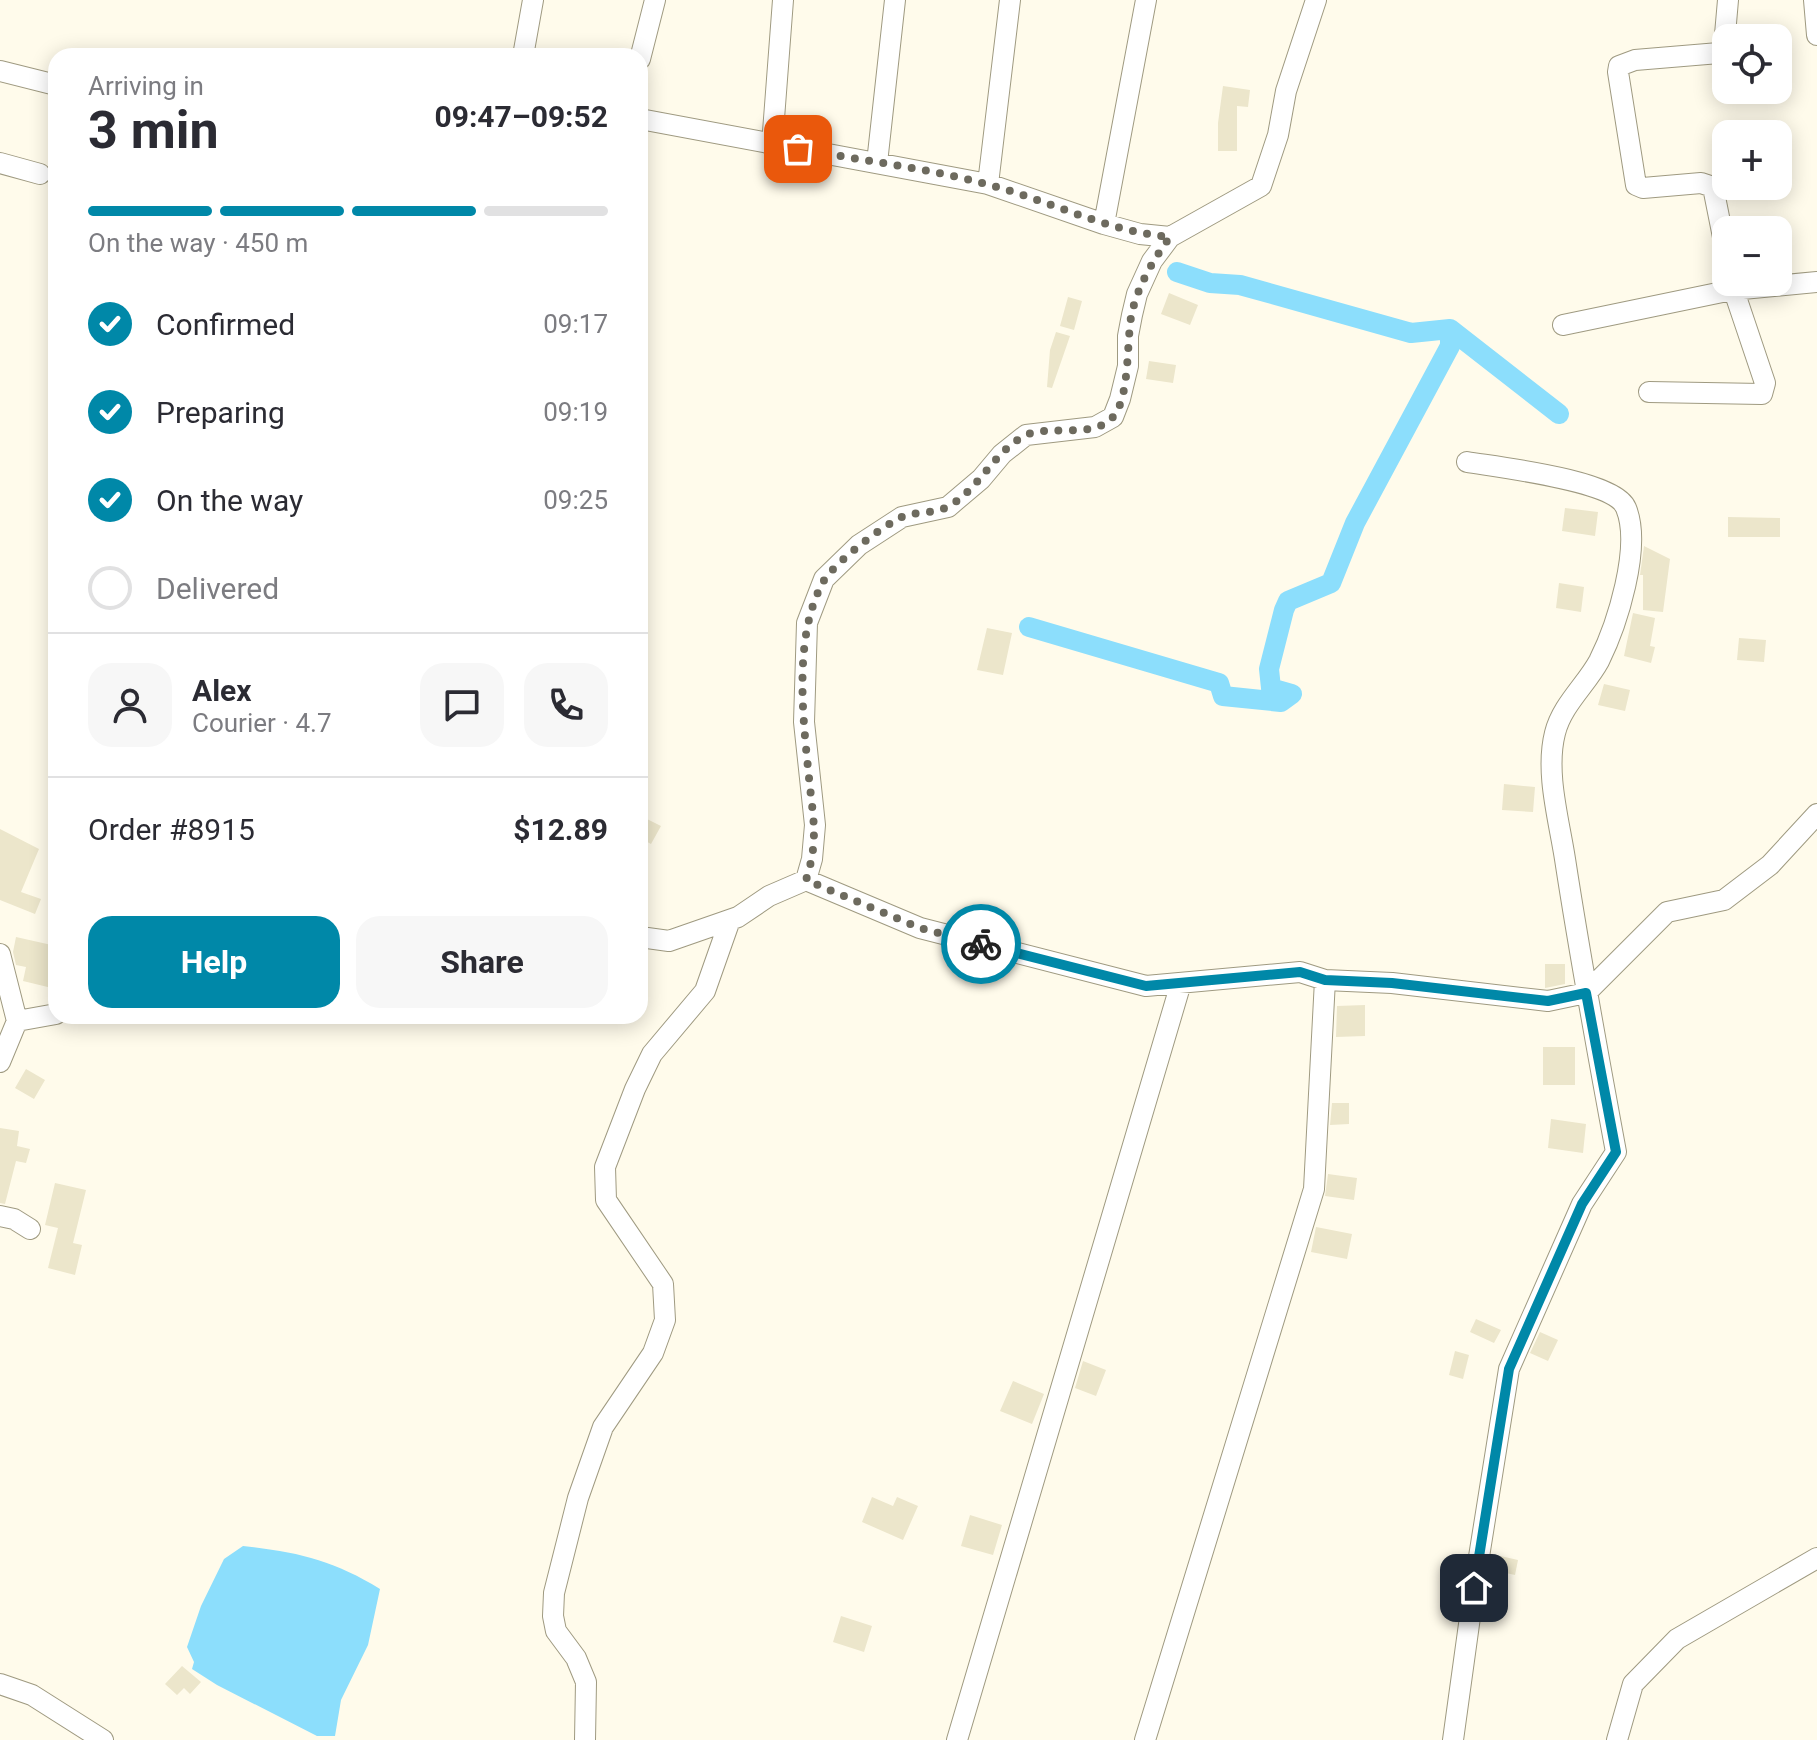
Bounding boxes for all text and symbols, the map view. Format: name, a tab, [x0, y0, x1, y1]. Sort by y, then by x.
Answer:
map controls	[1712, 24, 1792, 296]
button: locate	[1712, 24, 1792, 104]
text: Arriving in	[88, 71, 204, 101]
text: 09:47–09:52	[434, 99, 608, 134]
text: 3 min	[88, 100, 219, 161]
pin	[764, 115, 832, 183]
button: +	[1712, 120, 1792, 200]
icon: bag	[776, 127, 820, 171]
button: −	[1712, 216, 1792, 296]
text: On the way · 450 m	[88, 228, 308, 258]
icon: check	[88, 302, 132, 346]
text: Confirmed	[156, 307, 295, 342]
text: 09:17	[543, 309, 608, 339]
icon: check	[88, 390, 132, 434]
text: Preparing	[156, 395, 285, 430]
text: 09:19	[543, 397, 608, 427]
icon: check	[88, 478, 132, 522]
text: On the way	[156, 483, 303, 518]
text: 09:25	[543, 485, 608, 515]
text: Delivered	[156, 571, 279, 606]
button: person	[88, 663, 172, 747]
button: chat	[420, 663, 504, 747]
button: phone	[524, 663, 608, 747]
text: Alex	[192, 673, 252, 708]
text: Courier · 4.7	[192, 708, 332, 738]
text: Order #8915	[88, 812, 255, 847]
text: $12.89	[513, 812, 608, 847]
courier	[941, 904, 1021, 984]
button: Help	[88, 916, 340, 1008]
button: Share	[356, 916, 608, 1008]
icon: bike	[959, 922, 1003, 966]
pin	[1440, 1554, 1508, 1622]
icon: home	[1452, 1566, 1496, 1610]

